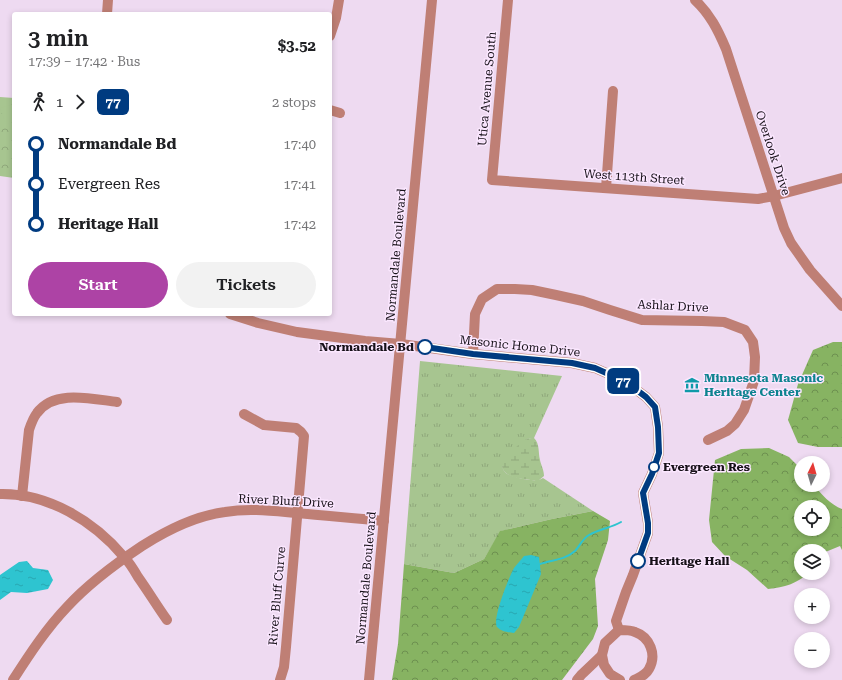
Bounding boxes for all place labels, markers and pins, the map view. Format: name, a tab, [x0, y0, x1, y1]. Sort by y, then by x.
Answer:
marker: Normandale Bd	[417, 339, 433, 355]
place label: Normandale Bd	[319, 340, 414, 354]
place label: Minnesota Masonic Heritage Center	[704, 371, 823, 399]
museum icon: Minnesota Masonic Heritage Center	[683, 376, 701, 394]
place label: Evergreen Res	[663, 460, 750, 474]
marker: Evergreen Res	[648, 461, 660, 473]
marker: Heritage Hall	[630, 553, 646, 569]
place label: Heritage Hall	[649, 554, 729, 568]

